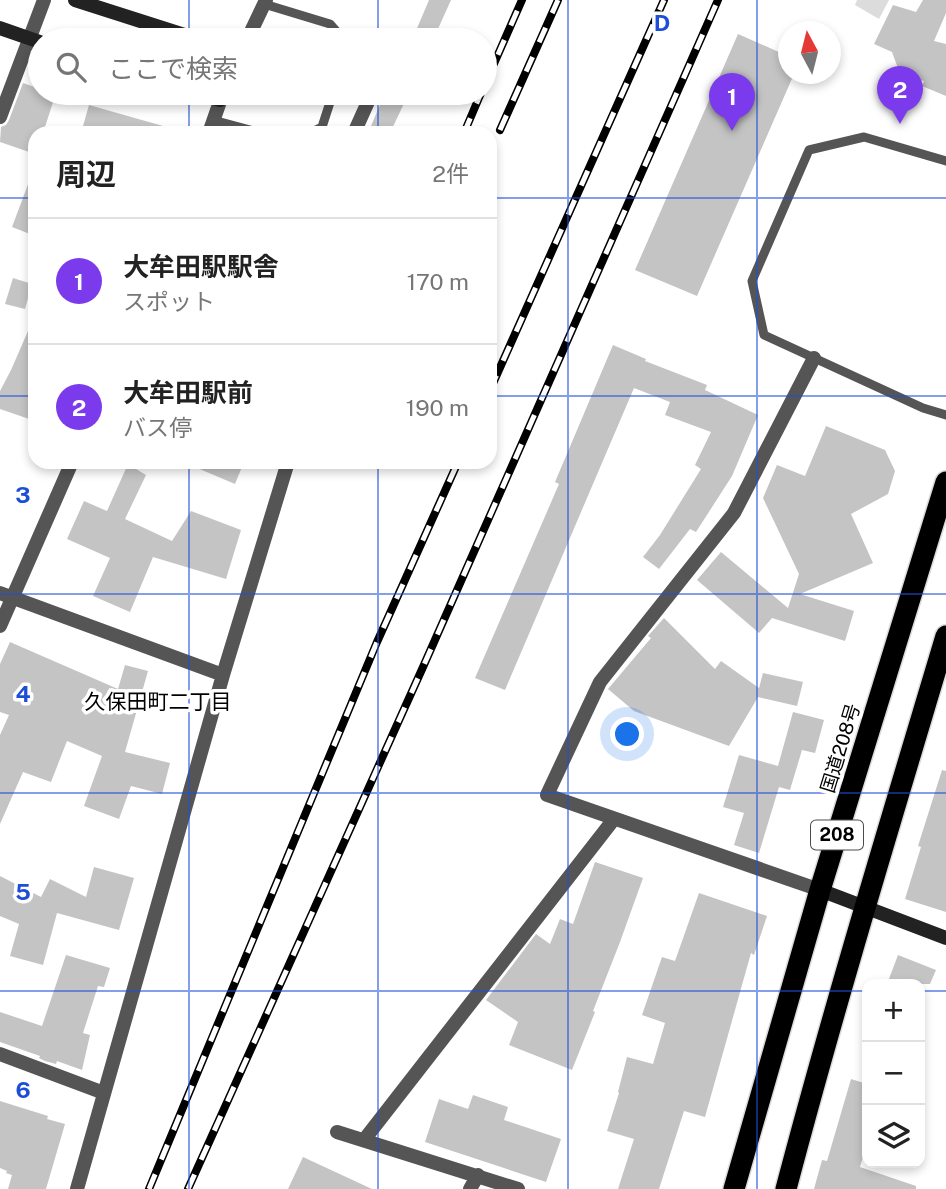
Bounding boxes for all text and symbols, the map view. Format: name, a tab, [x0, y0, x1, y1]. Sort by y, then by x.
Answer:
text: D	[654, 9, 670, 36]
north arrow	[778, 21, 841, 84]
search box	[28, 28, 497, 105]
icon: search	[52, 48, 90, 86]
text: ここで検索	[108, 53, 238, 84]
pin: 2	[877, 66, 923, 124]
pin: 1	[709, 73, 755, 131]
text: 周辺	[56, 156, 116, 192]
text: 2件	[432, 160, 469, 187]
text: 大牟田駅駅舎	[123, 251, 279, 282]
text: 1	[74, 268, 84, 295]
text: 170 m	[407, 268, 469, 295]
text: スポット	[123, 288, 215, 315]
text: 大牟田駅前	[123, 377, 253, 408]
text: 2	[72, 394, 86, 421]
text: 190 m	[406, 394, 469, 421]
text: バス停	[123, 414, 192, 441]
text: 3	[15, 481, 31, 508]
text: 4	[15, 680, 31, 707]
district label: 久保田町二丁目	[85, 689, 232, 714]
street label: 国道208号	[816, 701, 864, 795]
your location	[610, 717, 644, 751]
road number: 208	[811, 820, 863, 850]
text: 5	[15, 878, 31, 905]
map controls	[862, 979, 925, 1168]
button: +	[862, 979, 925, 1042]
button: −	[862, 1042, 925, 1105]
text: 6	[15, 1076, 31, 1103]
button: layers	[862, 1105, 925, 1168]

